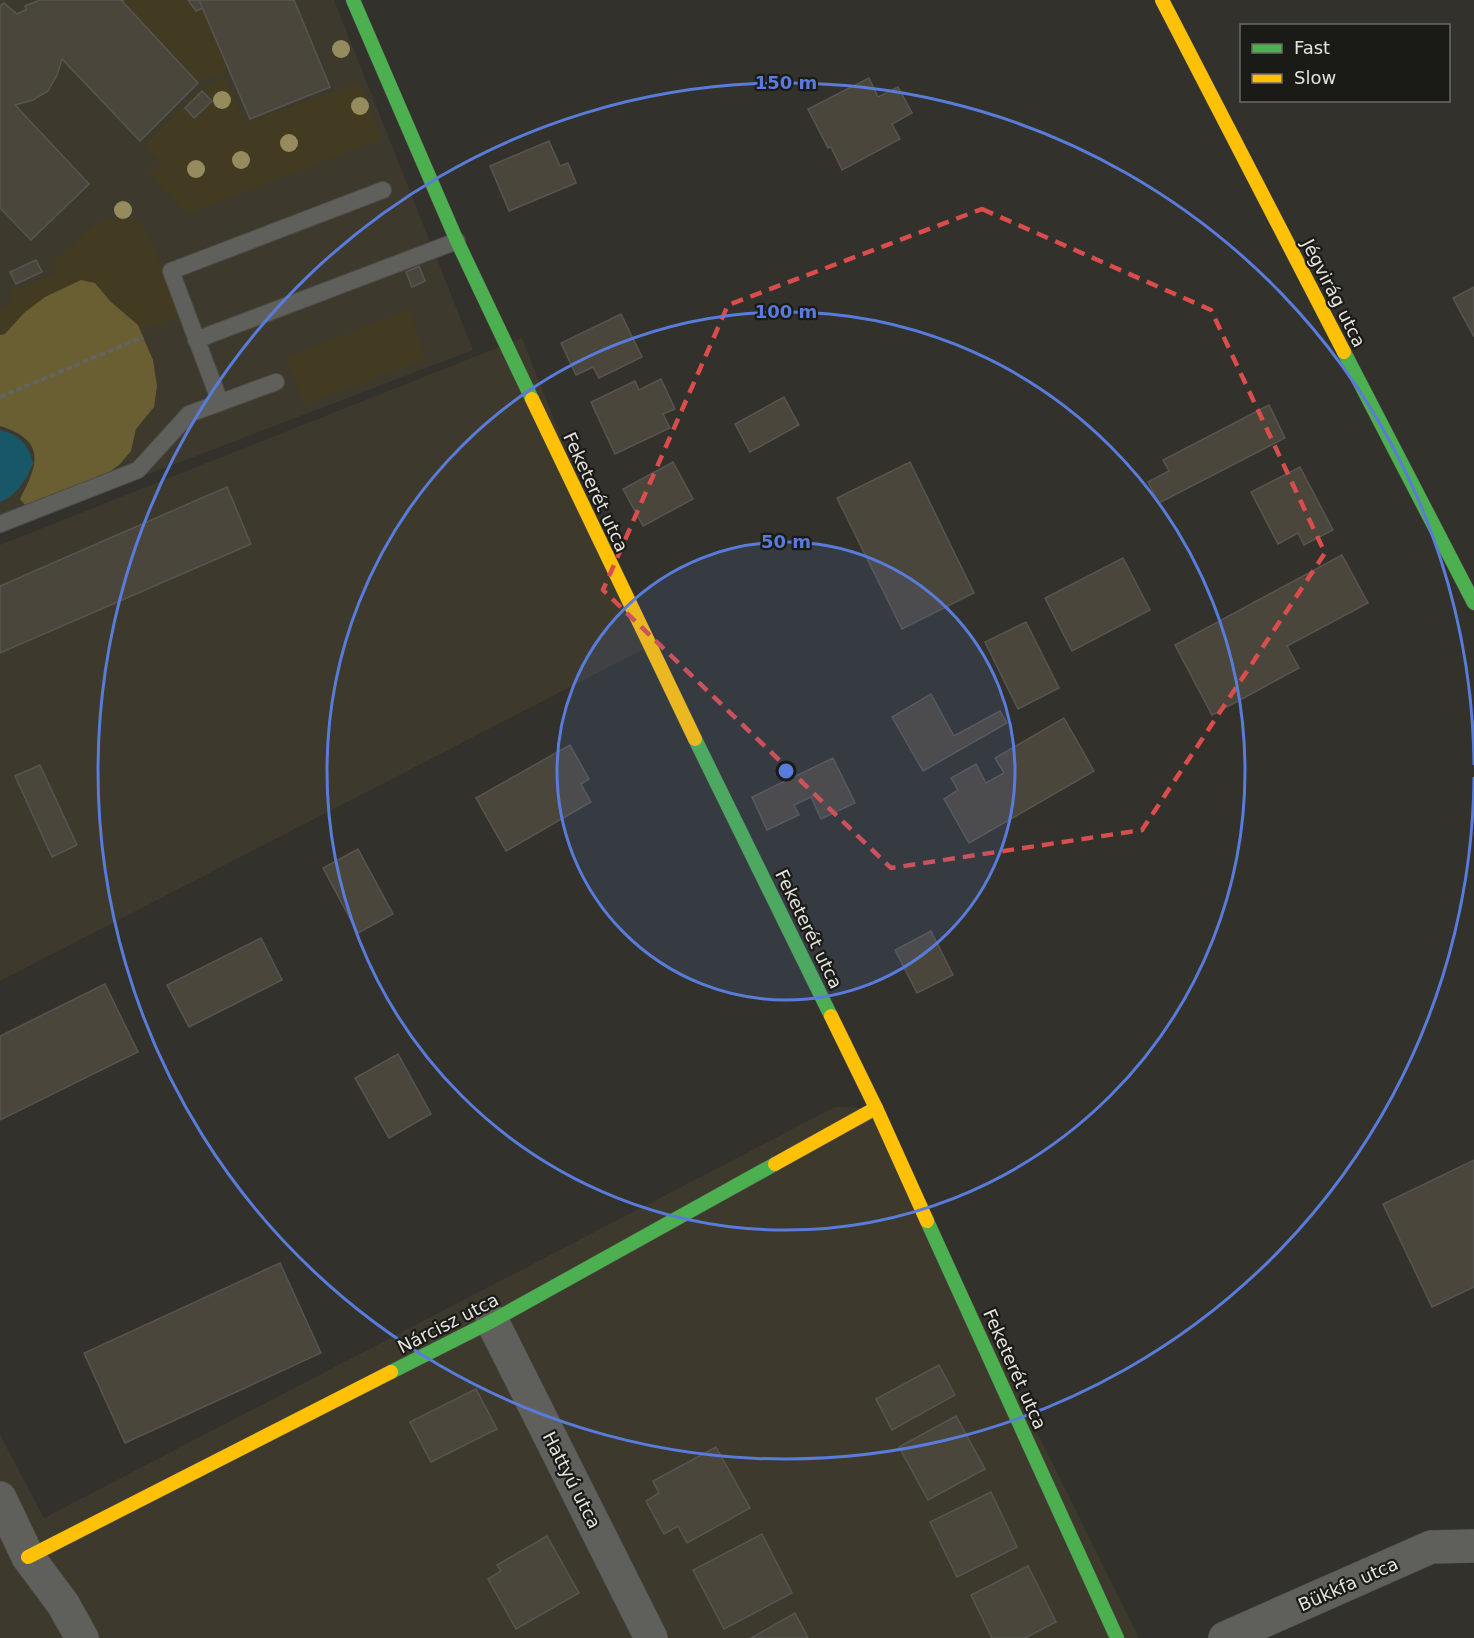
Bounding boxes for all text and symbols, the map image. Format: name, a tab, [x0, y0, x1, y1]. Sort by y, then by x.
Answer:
legend	[1240, 24, 1450, 102]
text: Fast	[1294, 37, 1330, 58]
text: Slow	[1294, 67, 1336, 88]
text: 150 m	[755, 72, 817, 93]
street label: Jégvirág utca	[1297, 235, 1370, 351]
text: 100 m	[755, 301, 817, 322]
street label: Feketerét utca	[559, 429, 633, 555]
text: 50 m	[761, 531, 811, 552]
centre of rings	[776, 761, 796, 781]
street label: Feketerét utca	[771, 866, 847, 992]
street label: Nárcisz utca	[394, 1289, 502, 1357]
street label: Feketerét utca	[979, 1305, 1051, 1433]
street label: Hattyú utca	[539, 1428, 605, 1532]
street label: Bükkfa utca	[1295, 1553, 1401, 1615]

